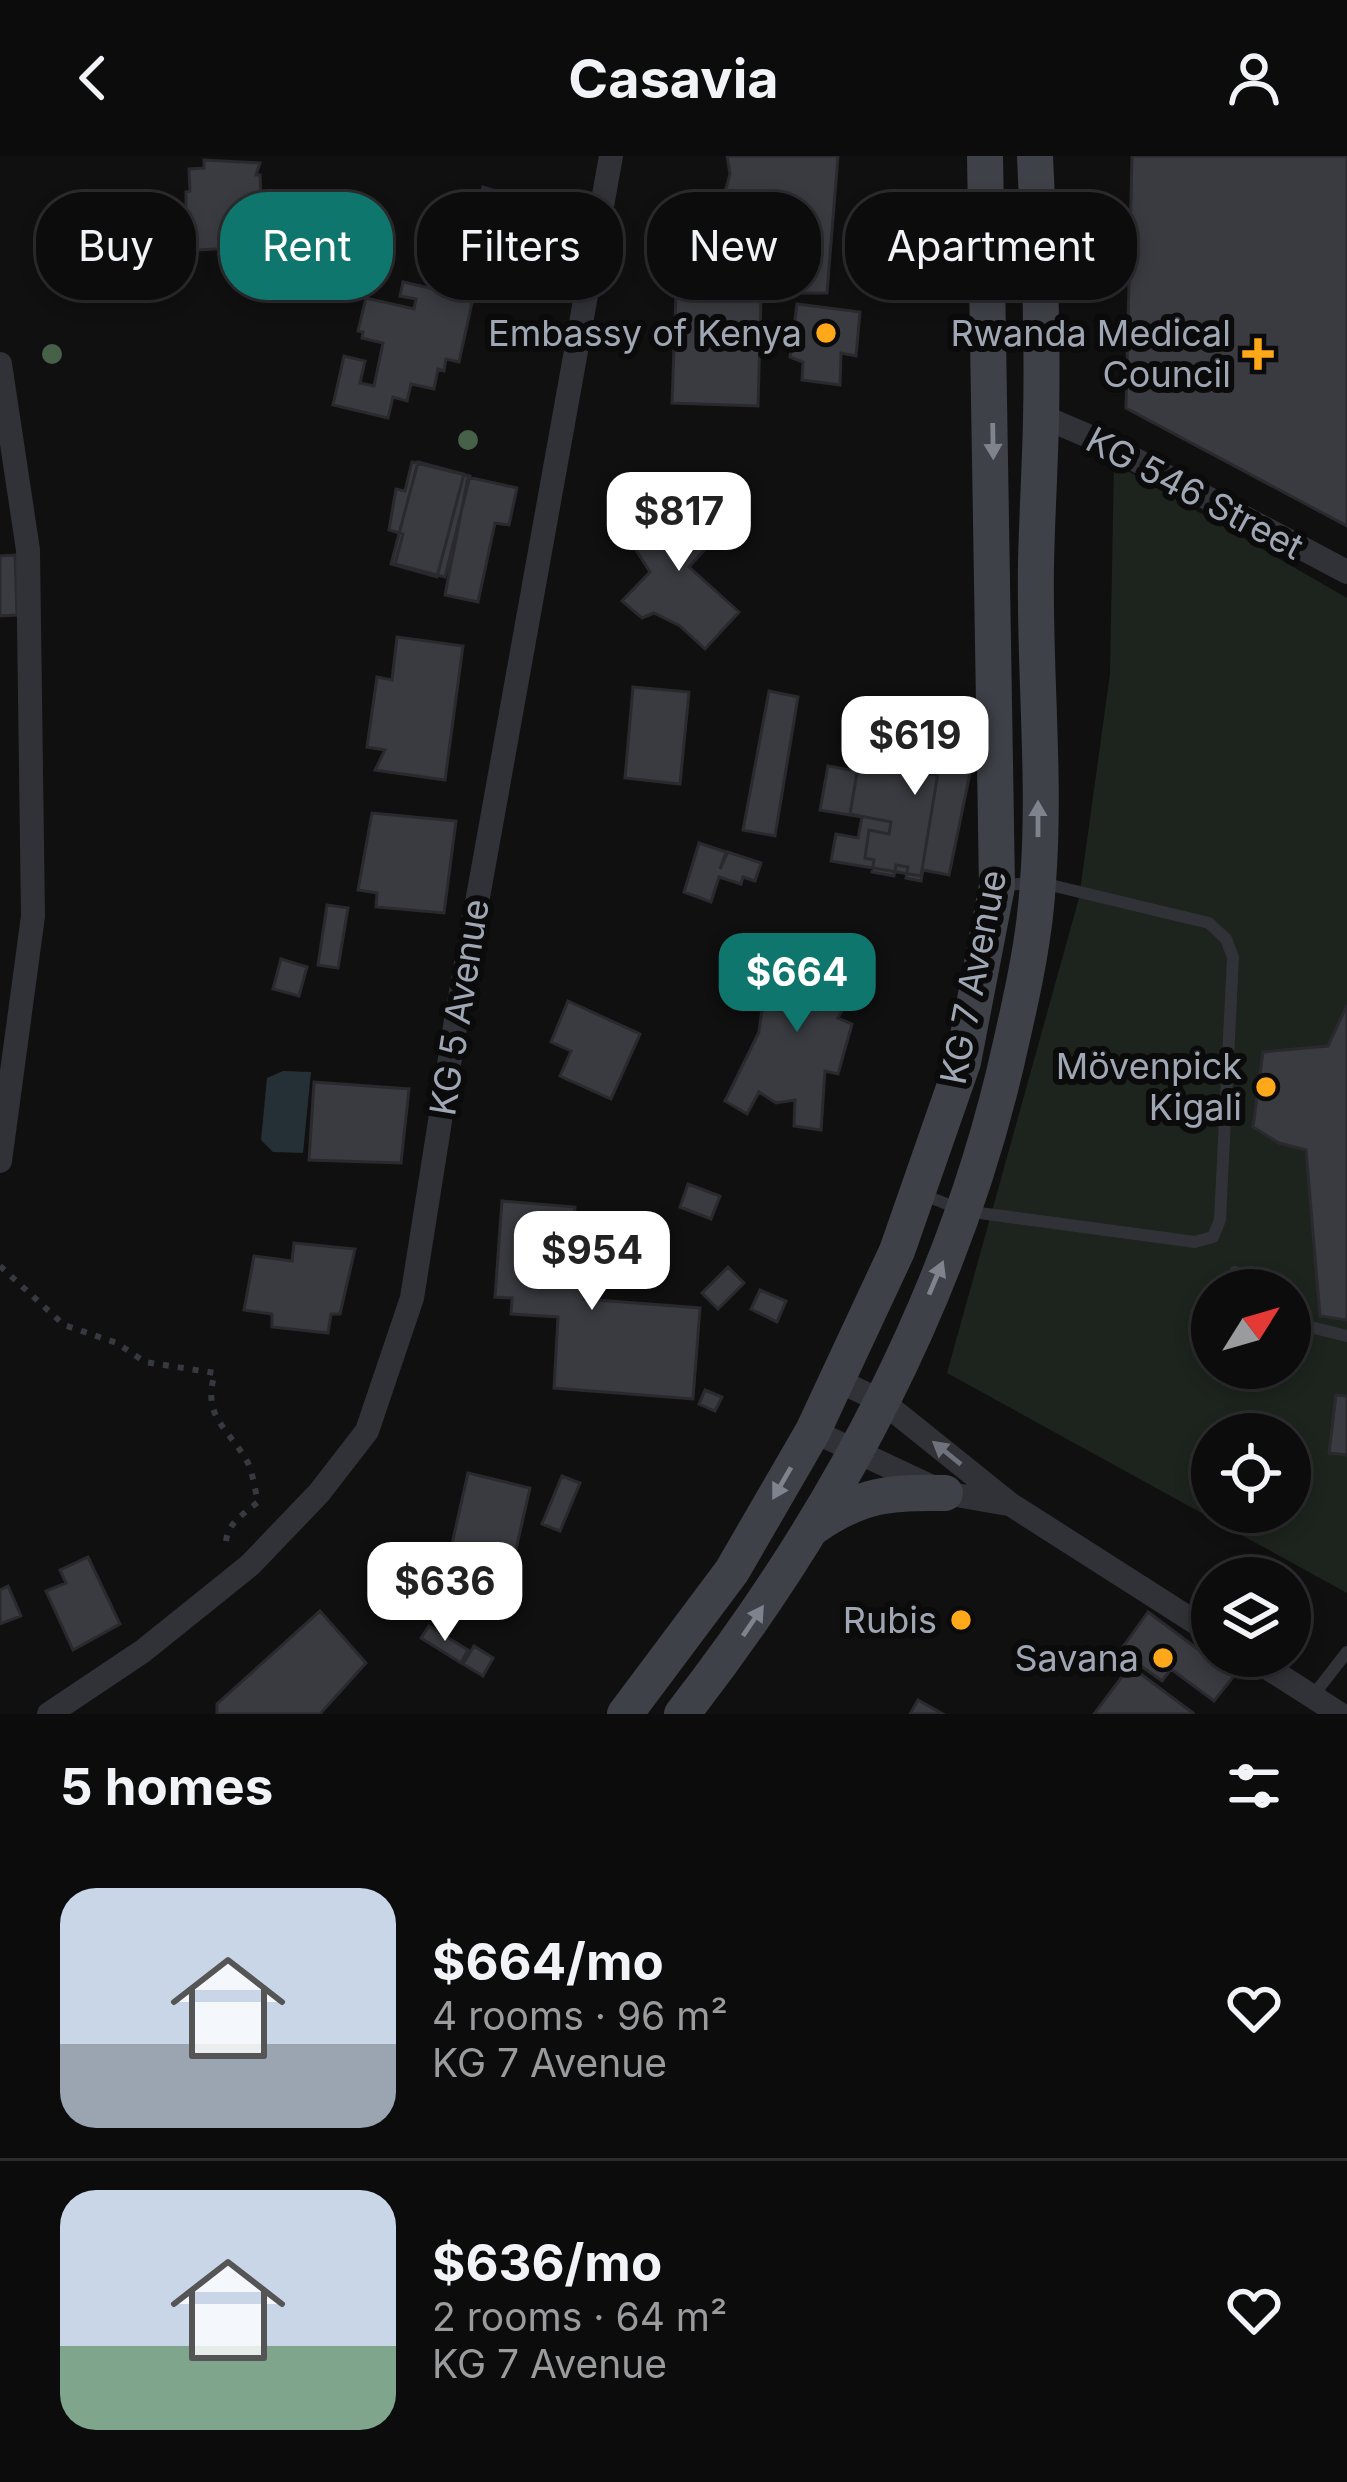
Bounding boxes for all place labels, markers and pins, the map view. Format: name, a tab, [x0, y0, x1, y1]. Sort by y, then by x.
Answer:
place label: Embassy of Kenya	[488, 311, 802, 355]
place label: Rwanda Medical Council	[950, 311, 1231, 396]
marker: Embassy of Kenya	[813, 320, 839, 346]
marker: Rwanda Medical Council	[1242, 338, 1274, 370]
pin: $817	[608, 472, 750, 574]
pin: $619	[844, 696, 986, 798]
pin: $664	[726, 933, 868, 1035]
place label: Mövenpick Kigali	[1056, 1044, 1242, 1129]
marker: Mövenpick Kigali	[1253, 1074, 1279, 1100]
pin: $954	[521, 1211, 663, 1313]
pin: $636	[374, 1542, 516, 1644]
place label: Rubis	[843, 1598, 937, 1642]
marker: Rubis	[948, 1607, 974, 1633]
place label: Savana	[1014, 1636, 1139, 1680]
marker: Savana	[1150, 1645, 1176, 1671]

